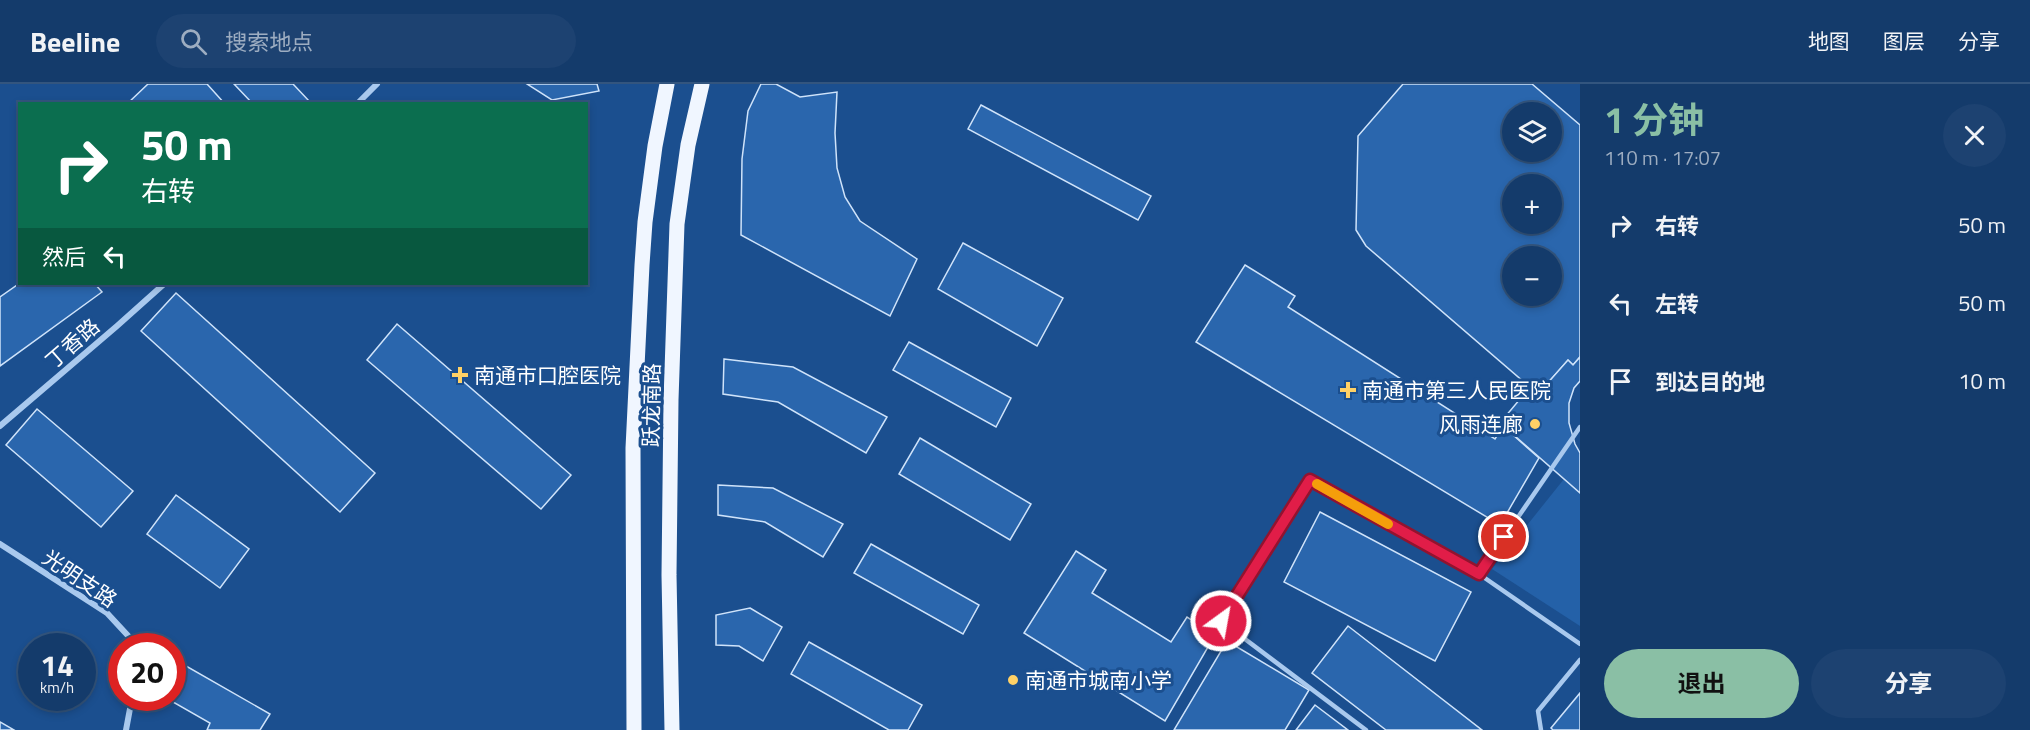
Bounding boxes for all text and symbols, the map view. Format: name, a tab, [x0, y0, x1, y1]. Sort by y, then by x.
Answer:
search box	[156, 14, 576, 68]
text: Beeline	[30, 20, 120, 63]
icon: search	[177, 25, 210, 58]
text: 搜索地点	[225, 25, 313, 59]
text: 地图	[1808, 25, 1850, 57]
text: 图层	[1883, 25, 1925, 57]
text: 分享	[1958, 25, 2000, 57]
text: 1 分钟	[1604, 92, 1704, 147]
map controls	[1502, 102, 1562, 306]
button: layers	[1502, 102, 1562, 162]
button: close	[1943, 104, 2006, 167]
text: 50 m	[141, 112, 233, 176]
icon: right	[42, 126, 120, 204]
text: 110 m · 17:07	[1604, 142, 1721, 173]
text: 右转	[141, 170, 195, 211]
button: +	[1502, 174, 1562, 234]
text: 50 m	[1958, 208, 2006, 242]
icon: right	[1604, 209, 1637, 242]
text: 右转	[1655, 209, 1699, 243]
text: 然后	[42, 240, 86, 274]
icon: left	[98, 240, 131, 273]
button: −	[1502, 246, 1562, 306]
text: 50 m	[1958, 286, 2006, 320]
icon: left	[1604, 287, 1637, 320]
text: 左转	[1655, 287, 1699, 321]
street label: 丁香路	[38, 310, 106, 376]
place label: 南通市口腔医院	[474, 359, 621, 391]
street label: 跃龙南路	[634, 363, 668, 447]
text: 10 m	[1958, 364, 2006, 398]
icon: arrive	[1604, 365, 1637, 398]
text: 到达目的地	[1655, 365, 1765, 399]
marker: 南通市口腔医院	[451, 366, 469, 384]
place label: 南通市第三人民医院	[1362, 374, 1551, 406]
marker: 南通市第三人民医院	[1339, 381, 1357, 399]
place label: 风雨连廊	[1439, 408, 1523, 440]
marker: 风雨连廊	[1528, 417, 1542, 431]
pin	[1478, 511, 1529, 562]
icon: arrive	[1487, 520, 1520, 553]
street label: 光明支路	[36, 541, 124, 615]
position arrow	[1189, 589, 1253, 653]
speed limit sign: 20	[108, 633, 186, 711]
text: 14	[40, 642, 74, 688]
button: 退出	[1604, 649, 1799, 718]
button: 分享	[1811, 649, 2006, 718]
place label: 南通市城南小学	[1025, 664, 1172, 696]
marker: 南通市城南小学	[1006, 673, 1020, 687]
text: km/h	[40, 676, 74, 699]

